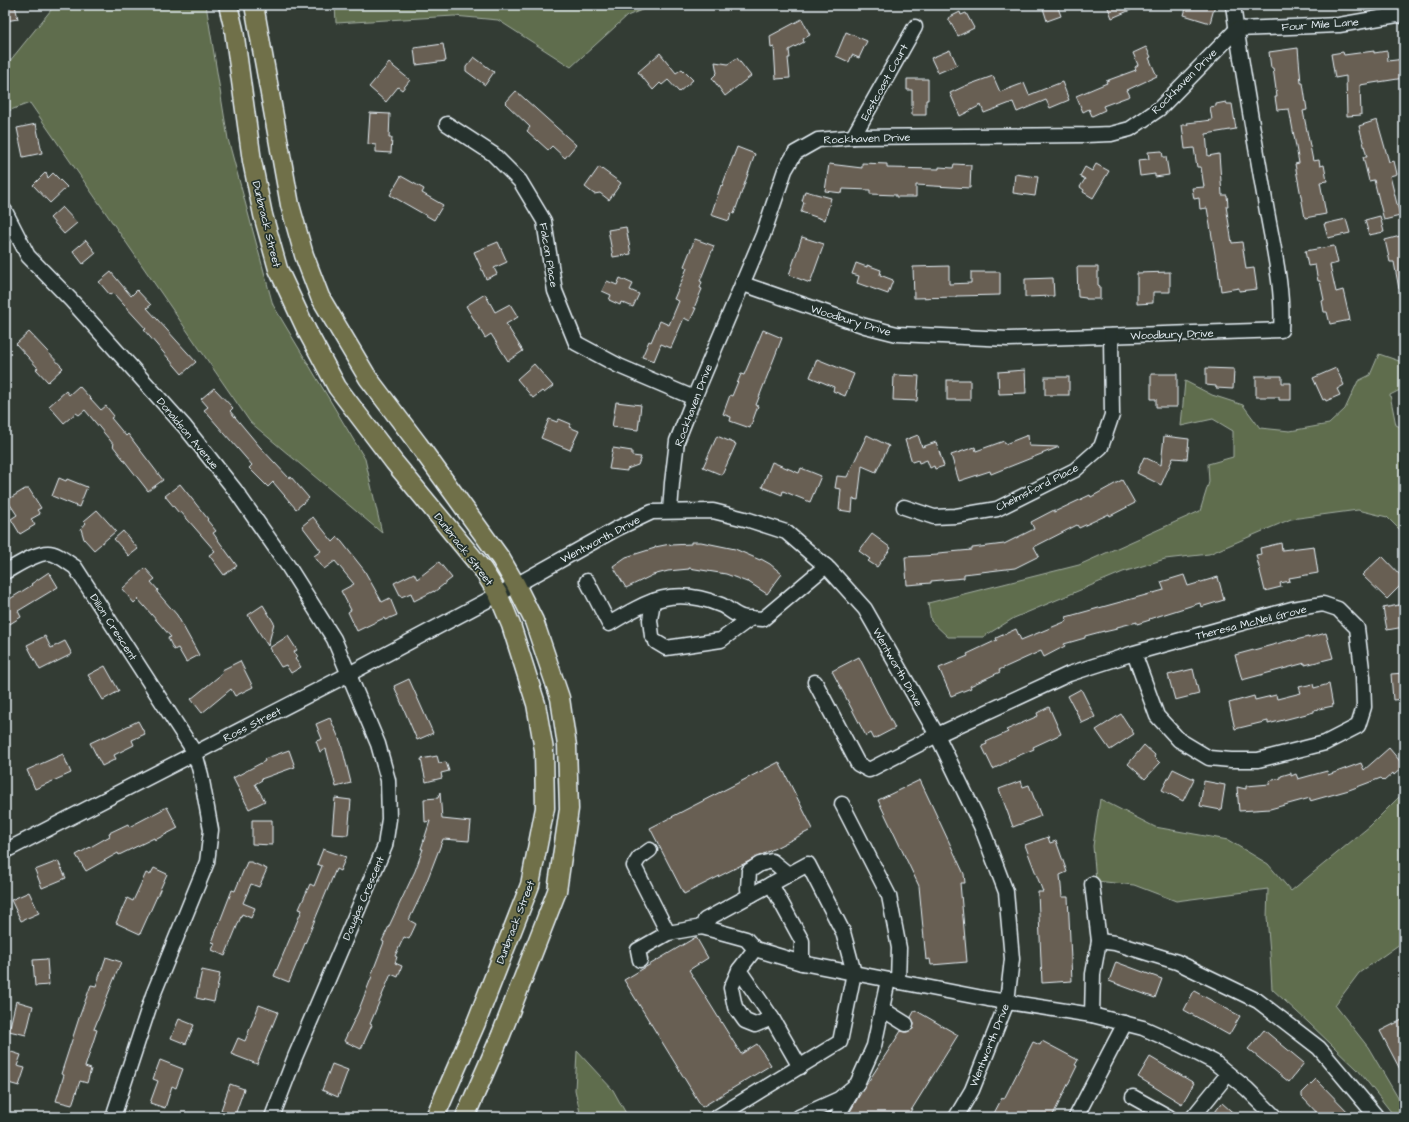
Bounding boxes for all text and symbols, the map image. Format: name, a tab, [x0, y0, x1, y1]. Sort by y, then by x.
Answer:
street label: Four Mile Lane	[1281, 14, 1359, 35]
street label: Eastcoast Court	[857, 41, 912, 123]
street label: Rockhaven Drive	[1148, 45, 1220, 117]
street label: Rockhaven Drive	[823, 129, 911, 148]
street label: Dunbrack Street	[249, 180, 285, 269]
street label: Falcon Place	[535, 222, 562, 289]
street label: Woodbury Drive	[809, 301, 893, 341]
street label: Woodbury Drive	[1130, 326, 1214, 344]
street label: Rockhaven Drive	[671, 362, 716, 448]
street label: Donaldson Avenue	[153, 394, 222, 472]
street label: Chelmsford Place	[993, 460, 1081, 515]
street label: Dunbrack Street	[431, 510, 497, 589]
street label: Wentworth Drive	[558, 512, 643, 567]
street label: Dillon Crescent	[86, 591, 141, 664]
street label: Theresa McNeil Grove	[1194, 601, 1308, 644]
street label: Wentworth Drive	[869, 625, 926, 709]
street label: Ross Street	[221, 703, 284, 746]
street label: Douglas Crescent	[339, 853, 389, 943]
street label: Dunbrack Street	[493, 878, 538, 966]
street label: Wentworth Drive	[966, 1001, 1013, 1089]

